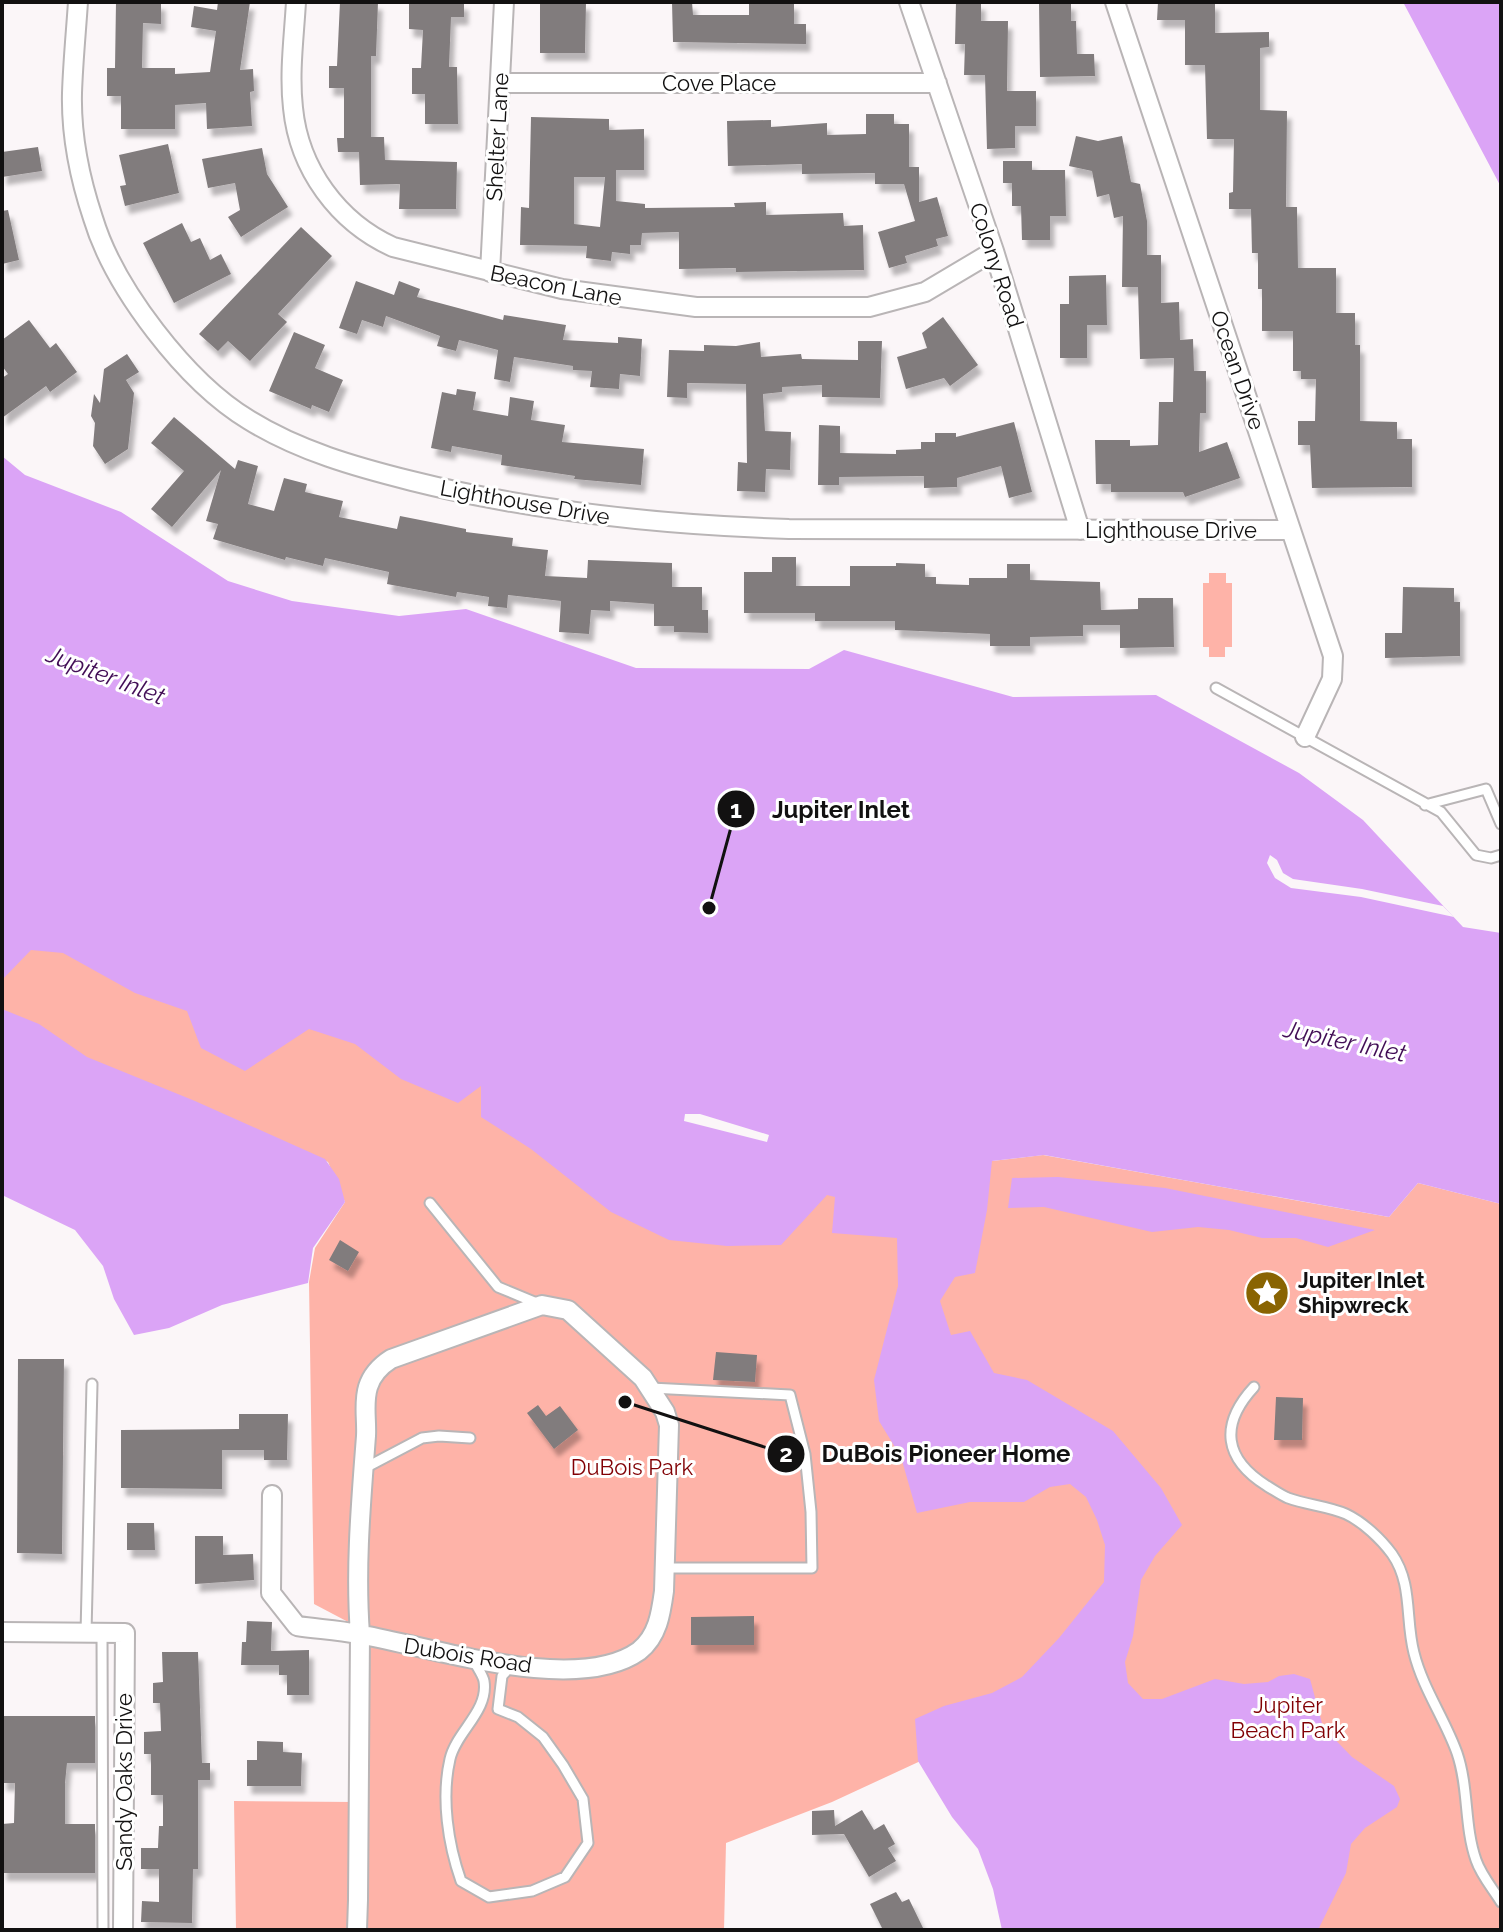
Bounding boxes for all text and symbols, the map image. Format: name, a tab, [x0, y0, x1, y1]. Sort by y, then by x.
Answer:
street label: Cove Place	[662, 70, 776, 96]
street label: Shelter Lane	[481, 72, 513, 202]
street label: Colony Road	[965, 199, 1029, 331]
street label: Beacon Lane	[488, 259, 624, 311]
street label: Ocean Drive	[1205, 307, 1271, 433]
street label: Lighthouse Drive	[438, 474, 612, 530]
street label: Lighthouse Drive	[1085, 517, 1257, 543]
water label: Jupiter Inlet	[42, 639, 169, 711]
callout: Jupiter Inlet	[716, 785, 926, 833]
text: 1	[730, 795, 742, 824]
text: Jupiter Inlet	[772, 795, 910, 824]
water label: Jupiter Inlet	[1280, 1014, 1409, 1068]
place label: Jupiter Inlet Shipwreck	[1298, 1267, 1425, 1318]
place icon: Jupiter Inlet Shipwreck	[1243, 1269, 1291, 1317]
callout: DuBois Pioneer Home	[766, 1430, 1087, 1478]
text: 2	[779, 1439, 793, 1468]
text: DuBois Pioneer Home	[822, 1439, 1070, 1468]
park label: DuBois Park	[571, 1454, 694, 1480]
street label: Dubois Road	[402, 1632, 534, 1678]
park label: Jupiter Beach Park	[1230, 1692, 1346, 1743]
street label: Sandy Oaks Drive	[111, 1693, 137, 1871]

